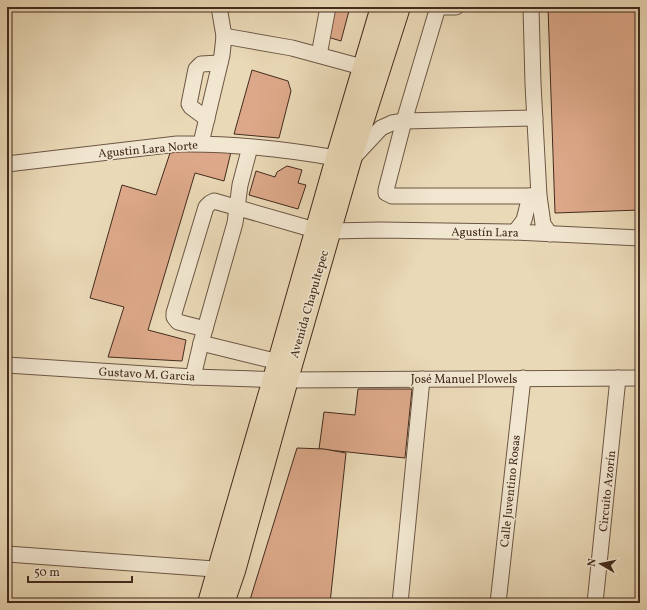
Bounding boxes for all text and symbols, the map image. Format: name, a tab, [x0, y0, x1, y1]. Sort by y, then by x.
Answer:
street label: Agustin Lara Norte	[98, 138, 199, 162]
street label: Agustín Lara	[451, 224, 519, 242]
street label: Avenida Chapultepec	[287, 248, 333, 360]
street label: Gustavo M. Garcia	[98, 364, 196, 386]
street label: José Manuel Plowels	[411, 372, 517, 388]
street label: Calle Juventino Rosas	[497, 434, 525, 548]
street label: Circuito Azorín	[596, 450, 620, 533]
north arrow	[581, 544, 621, 584]
scale bar	[28, 558, 132, 584]
text: N	[585, 558, 601, 568]
text: 50 m	[34, 565, 60, 581]

